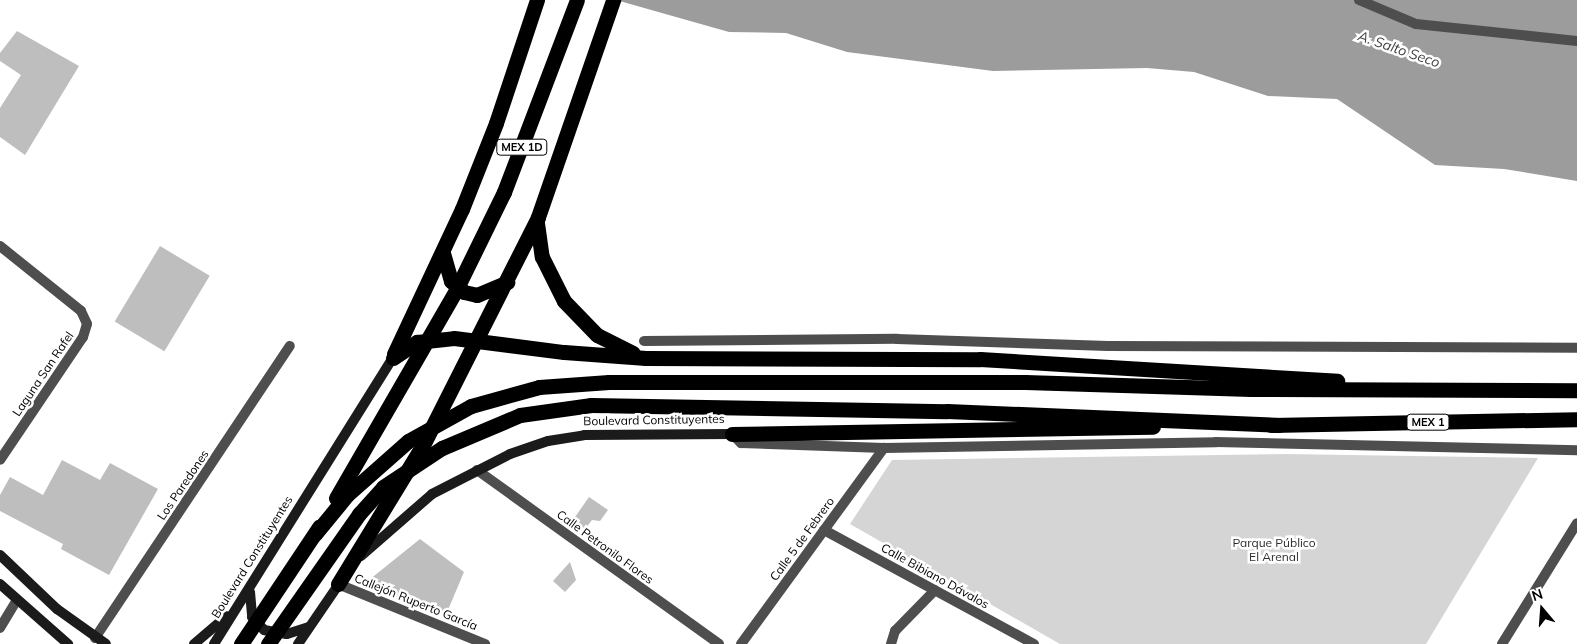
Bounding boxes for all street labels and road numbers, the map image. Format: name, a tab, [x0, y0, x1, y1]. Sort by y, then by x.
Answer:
road number: MEX 1D	[496, 138, 548, 156]
street label: Laguna San Rafel	[9, 329, 77, 419]
street label: Boulevard Constituyentes	[583, 412, 725, 428]
road number: MEX 1	[1406, 414, 1450, 431]
street label: Los Paredones	[154, 447, 212, 523]
street label: Boulevard Constituyentes	[208, 493, 296, 621]
street label: Calle 5 de Febrero	[767, 494, 837, 584]
street label: Calle Petronilo Flores	[554, 507, 656, 587]
street label: Calle Bibiano Dávalos	[879, 540, 991, 612]
street label: Callejón Ruperto García	[352, 571, 480, 633]

